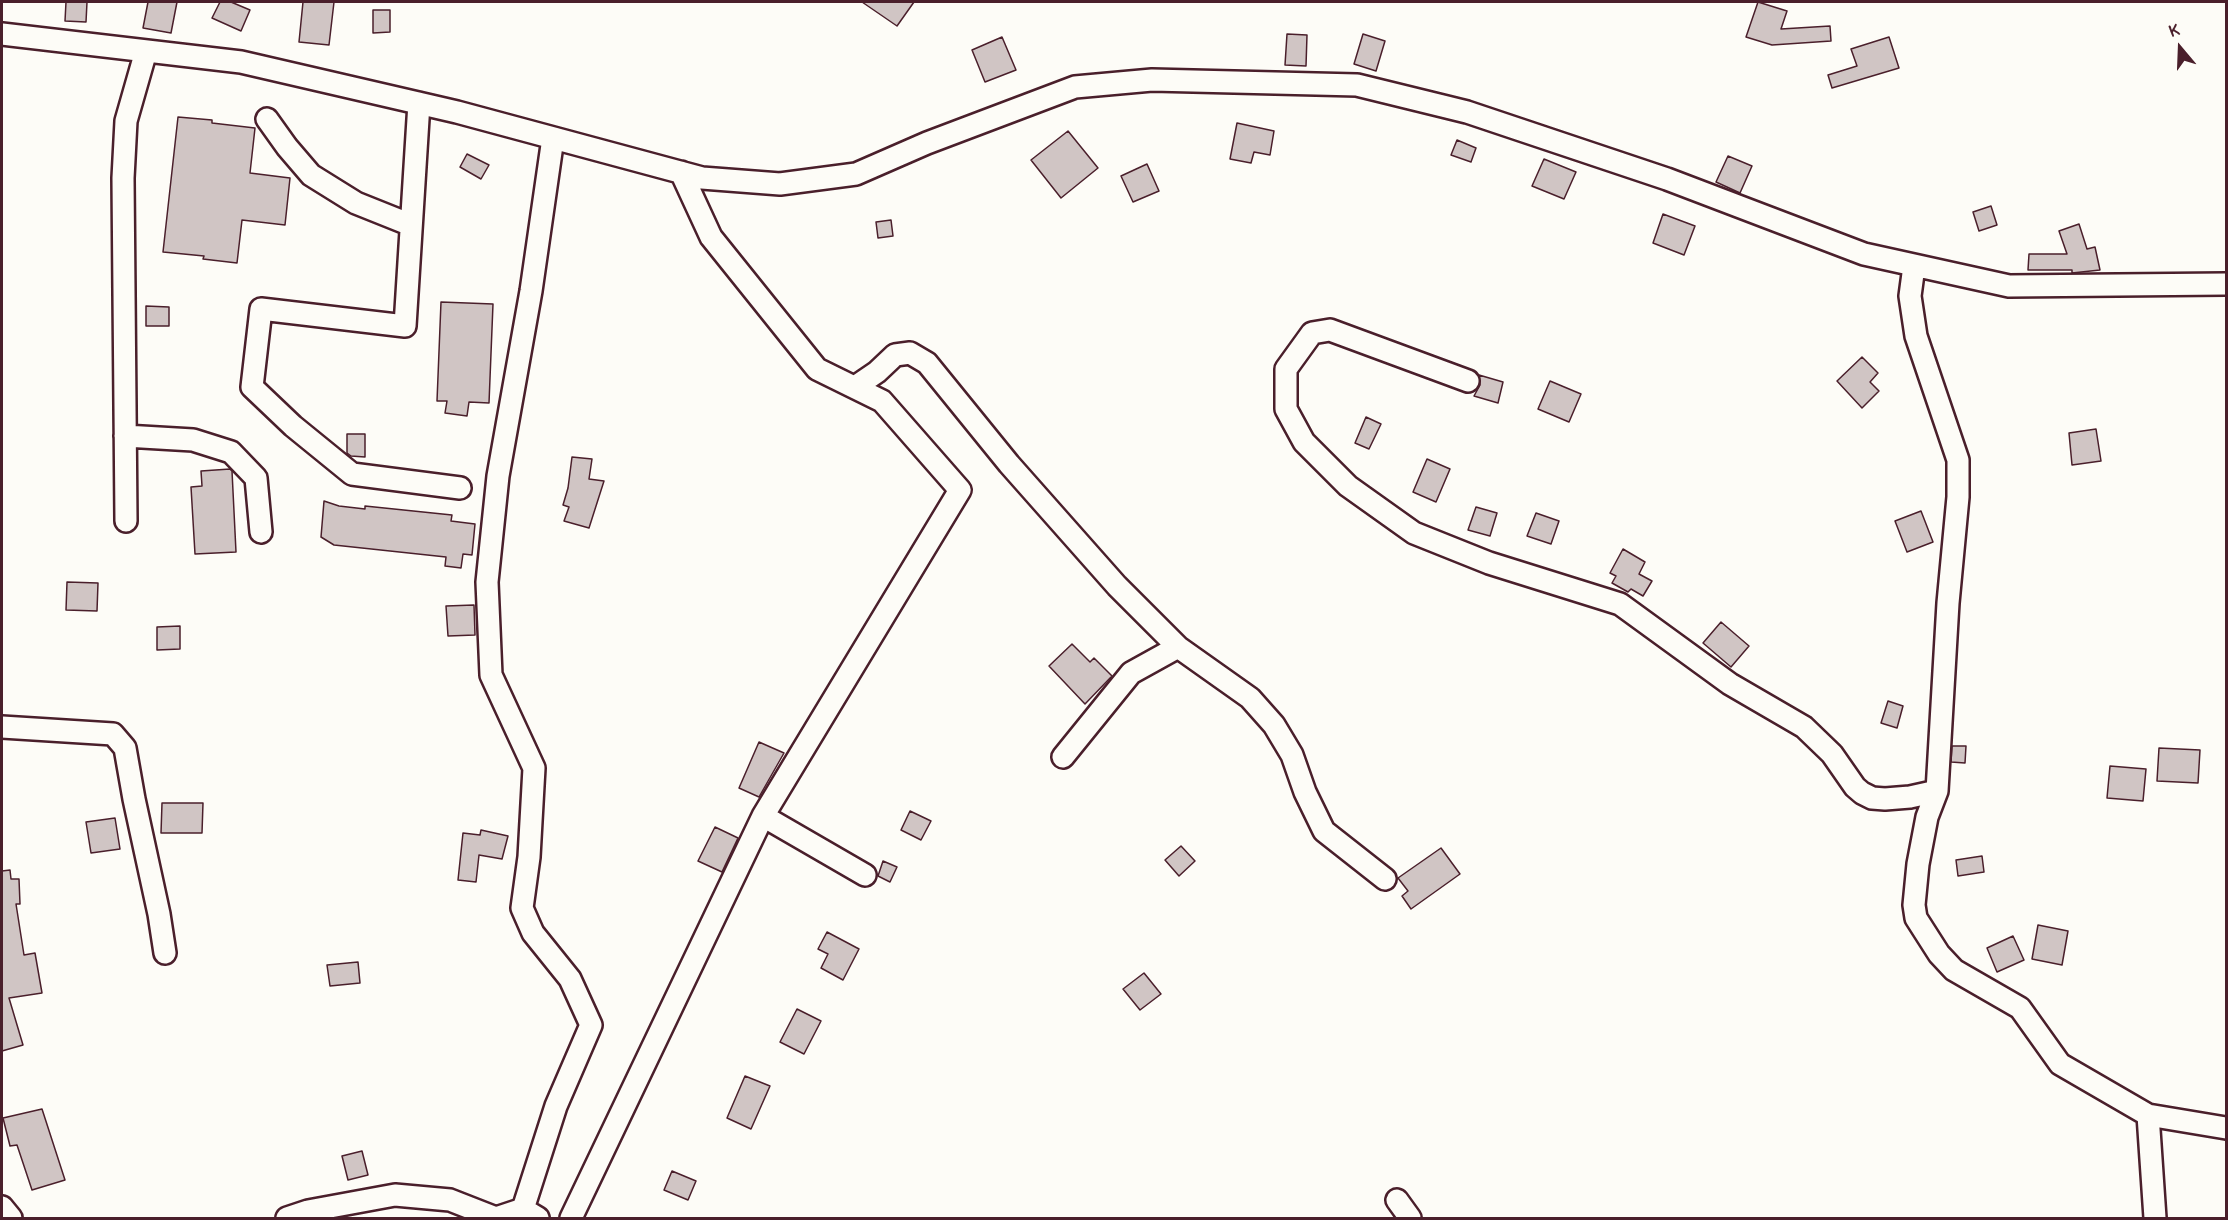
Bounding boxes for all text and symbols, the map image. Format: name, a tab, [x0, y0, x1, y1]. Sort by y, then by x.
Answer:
north arrow	[2150, 18, 2210, 78]
text: K	[2166, 20, 2182, 42]

